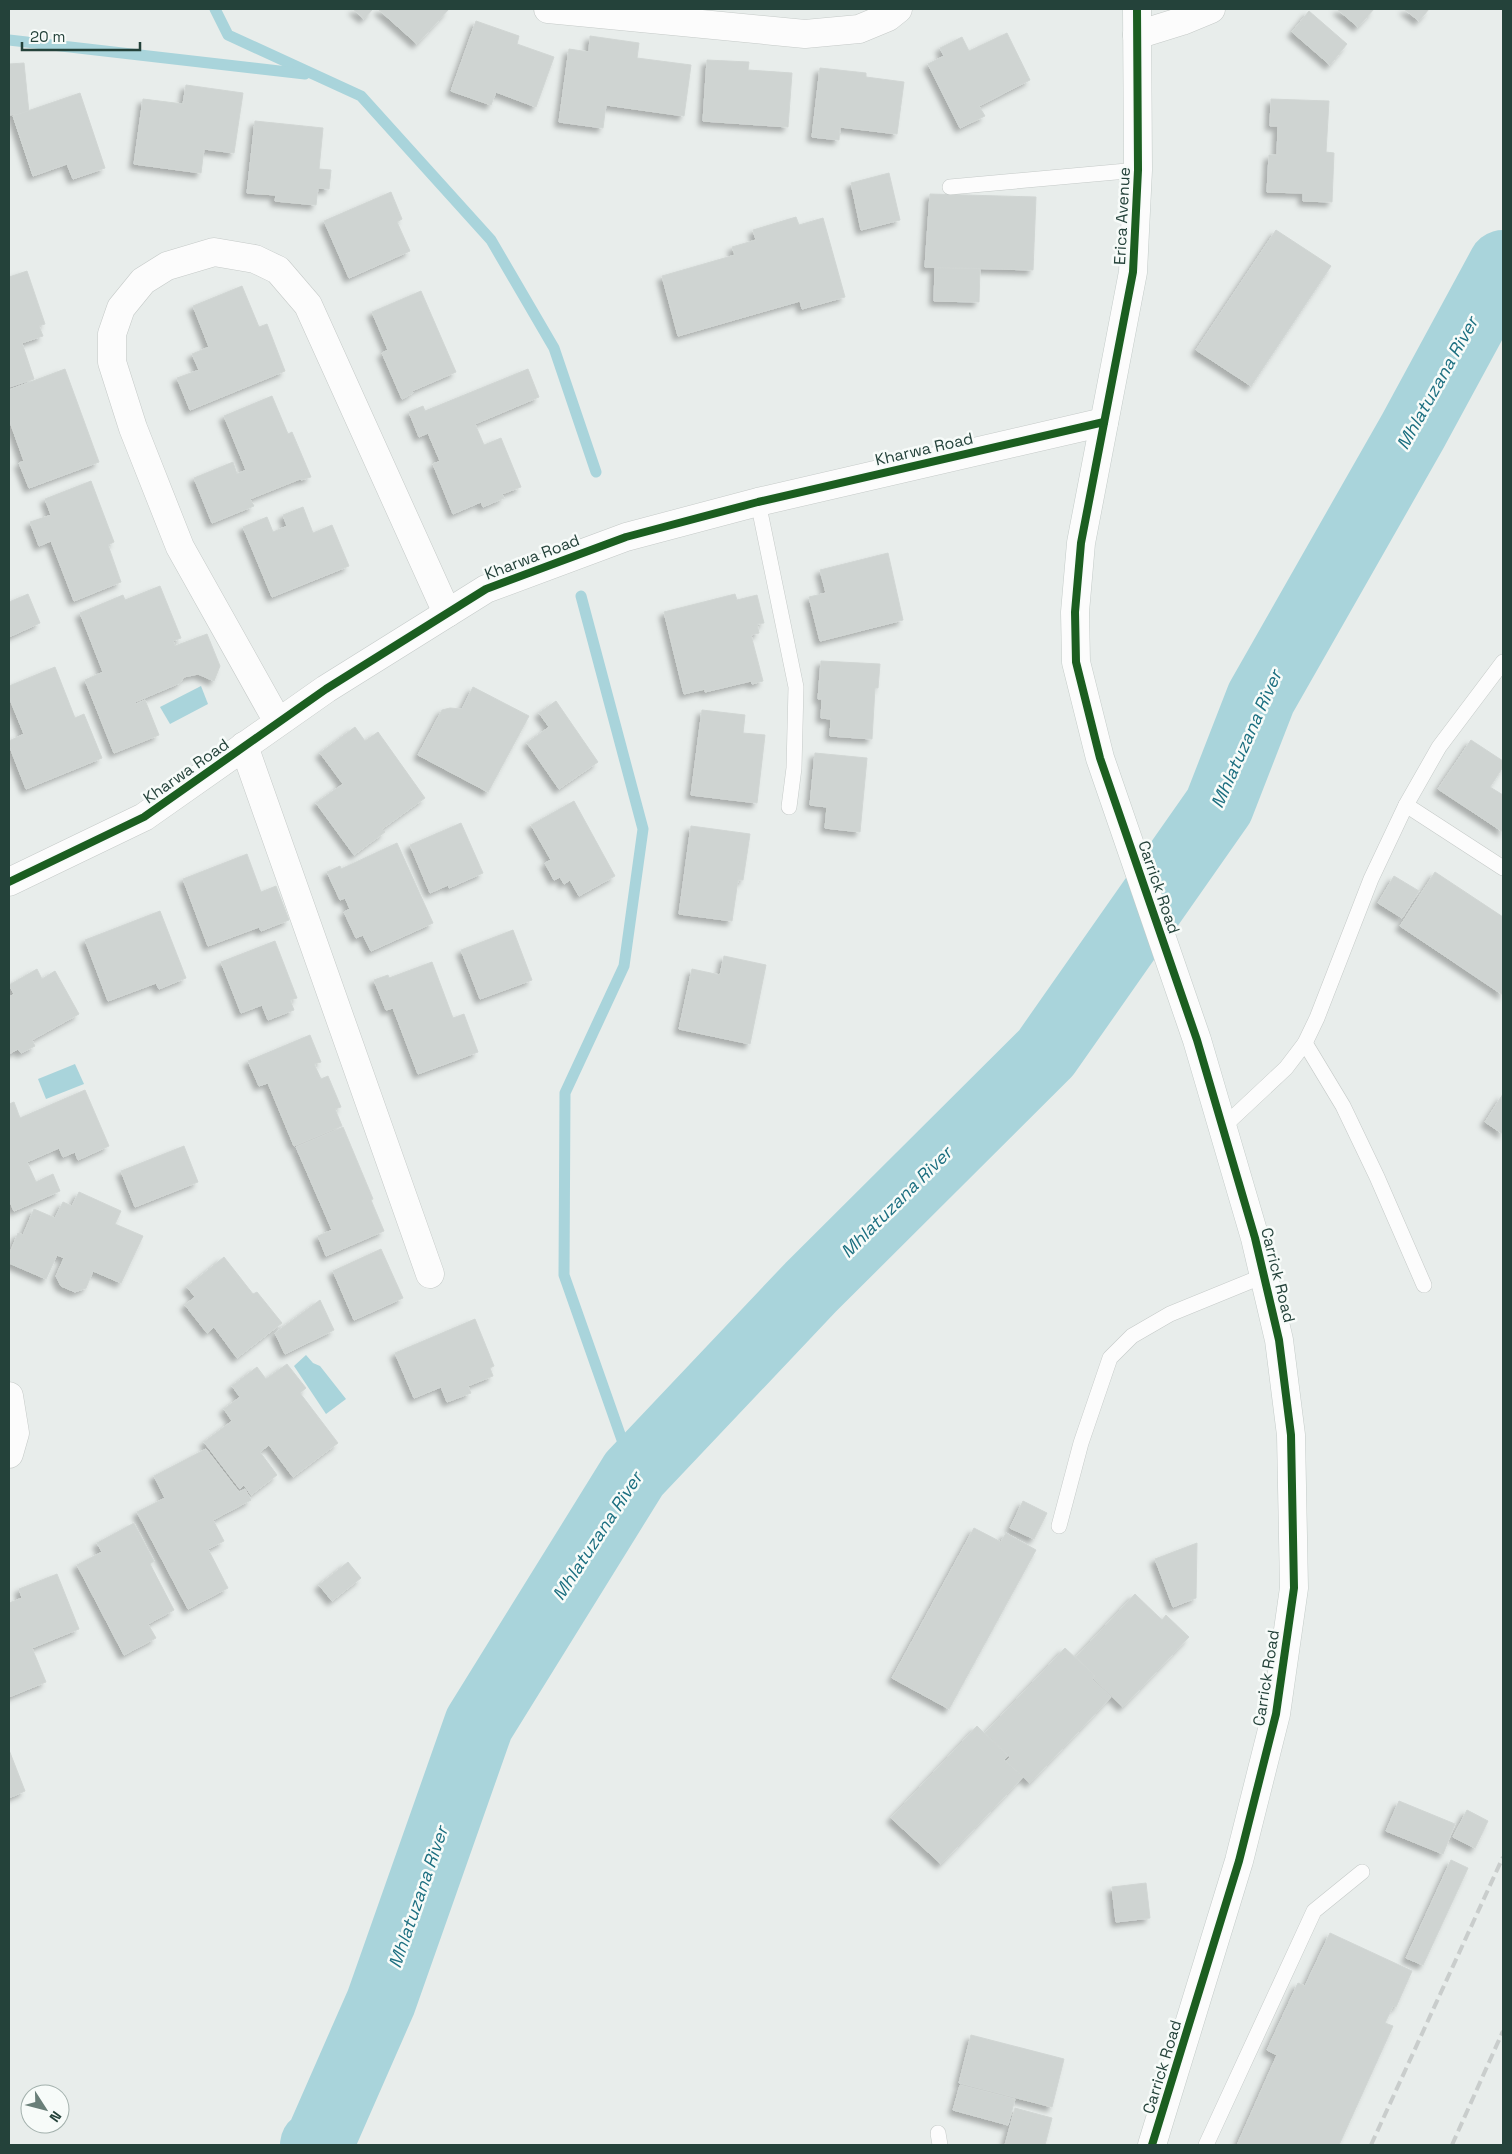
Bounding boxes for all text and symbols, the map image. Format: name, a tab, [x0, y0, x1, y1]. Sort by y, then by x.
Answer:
scale bar	[22, 20, 140, 52]
text: 20 m	[30, 27, 65, 46]
street label: Erica Avenue	[1109, 166, 1135, 266]
water label: Mhlatuzana River	[1391, 311, 1484, 453]
street label: Kharwa Road	[873, 428, 975, 470]
street label: Kharwa Road	[482, 529, 582, 585]
water label: Mhlatuzana River	[1205, 665, 1288, 811]
street label: Kharwa Road	[139, 734, 233, 808]
street label: Carrick Road	[1133, 838, 1185, 936]
water label: Mhlatuzana River	[835, 1140, 958, 1263]
street label: Carrick Road	[1256, 1225, 1300, 1325]
water label: Mhlatuzana River	[547, 1466, 648, 1604]
street label: Carrick Road	[1248, 1628, 1284, 1728]
water label: Mhlatuzana River	[383, 1821, 454, 1971]
street label: Carrick Road	[1138, 2018, 1186, 2116]
north arrow	[20, 2084, 70, 2134]
text: N	[45, 2108, 66, 2126]

